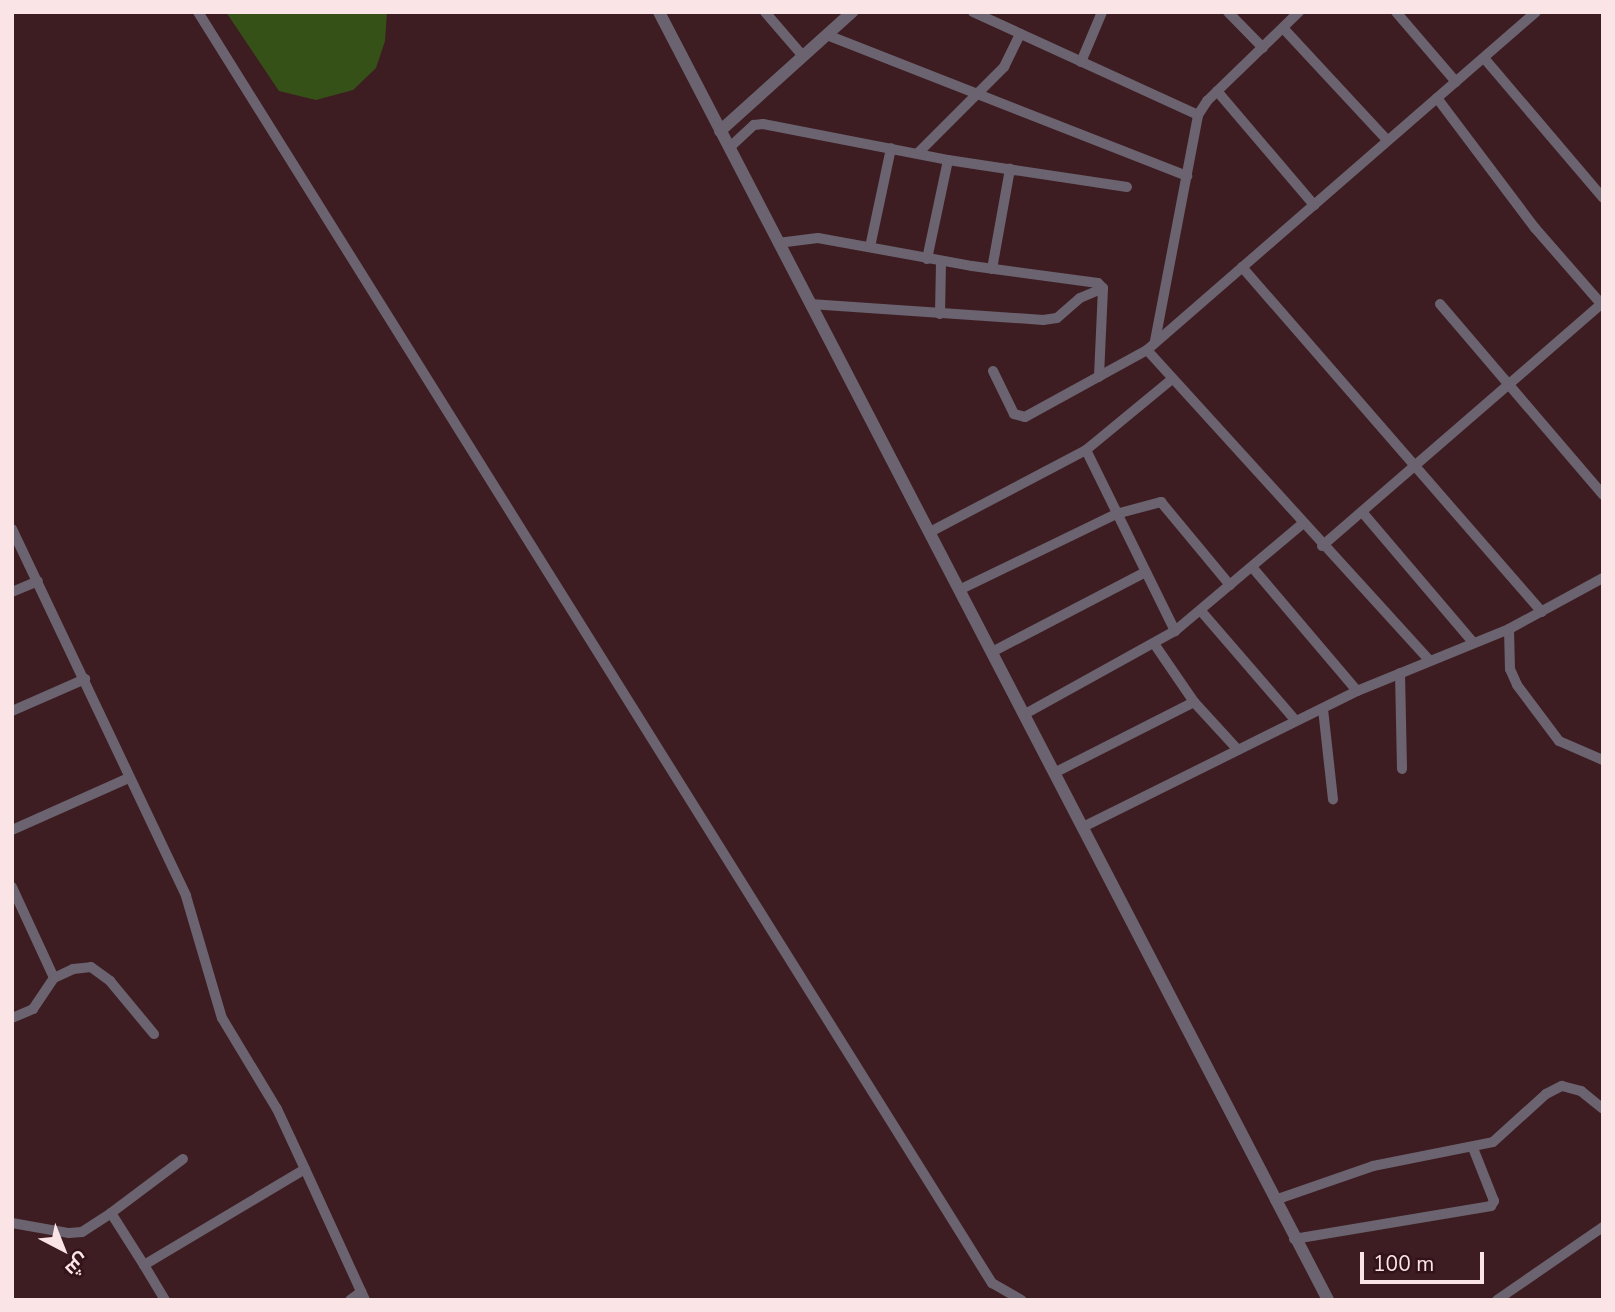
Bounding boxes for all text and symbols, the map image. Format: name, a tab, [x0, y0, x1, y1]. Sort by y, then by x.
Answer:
north arrow	[28, 1214, 98, 1284]
scale bar	[1363, 1238, 1487, 1282]
text: ش	[59, 1247, 95, 1282]
text: 100 m	[1373, 1250, 1434, 1278]

